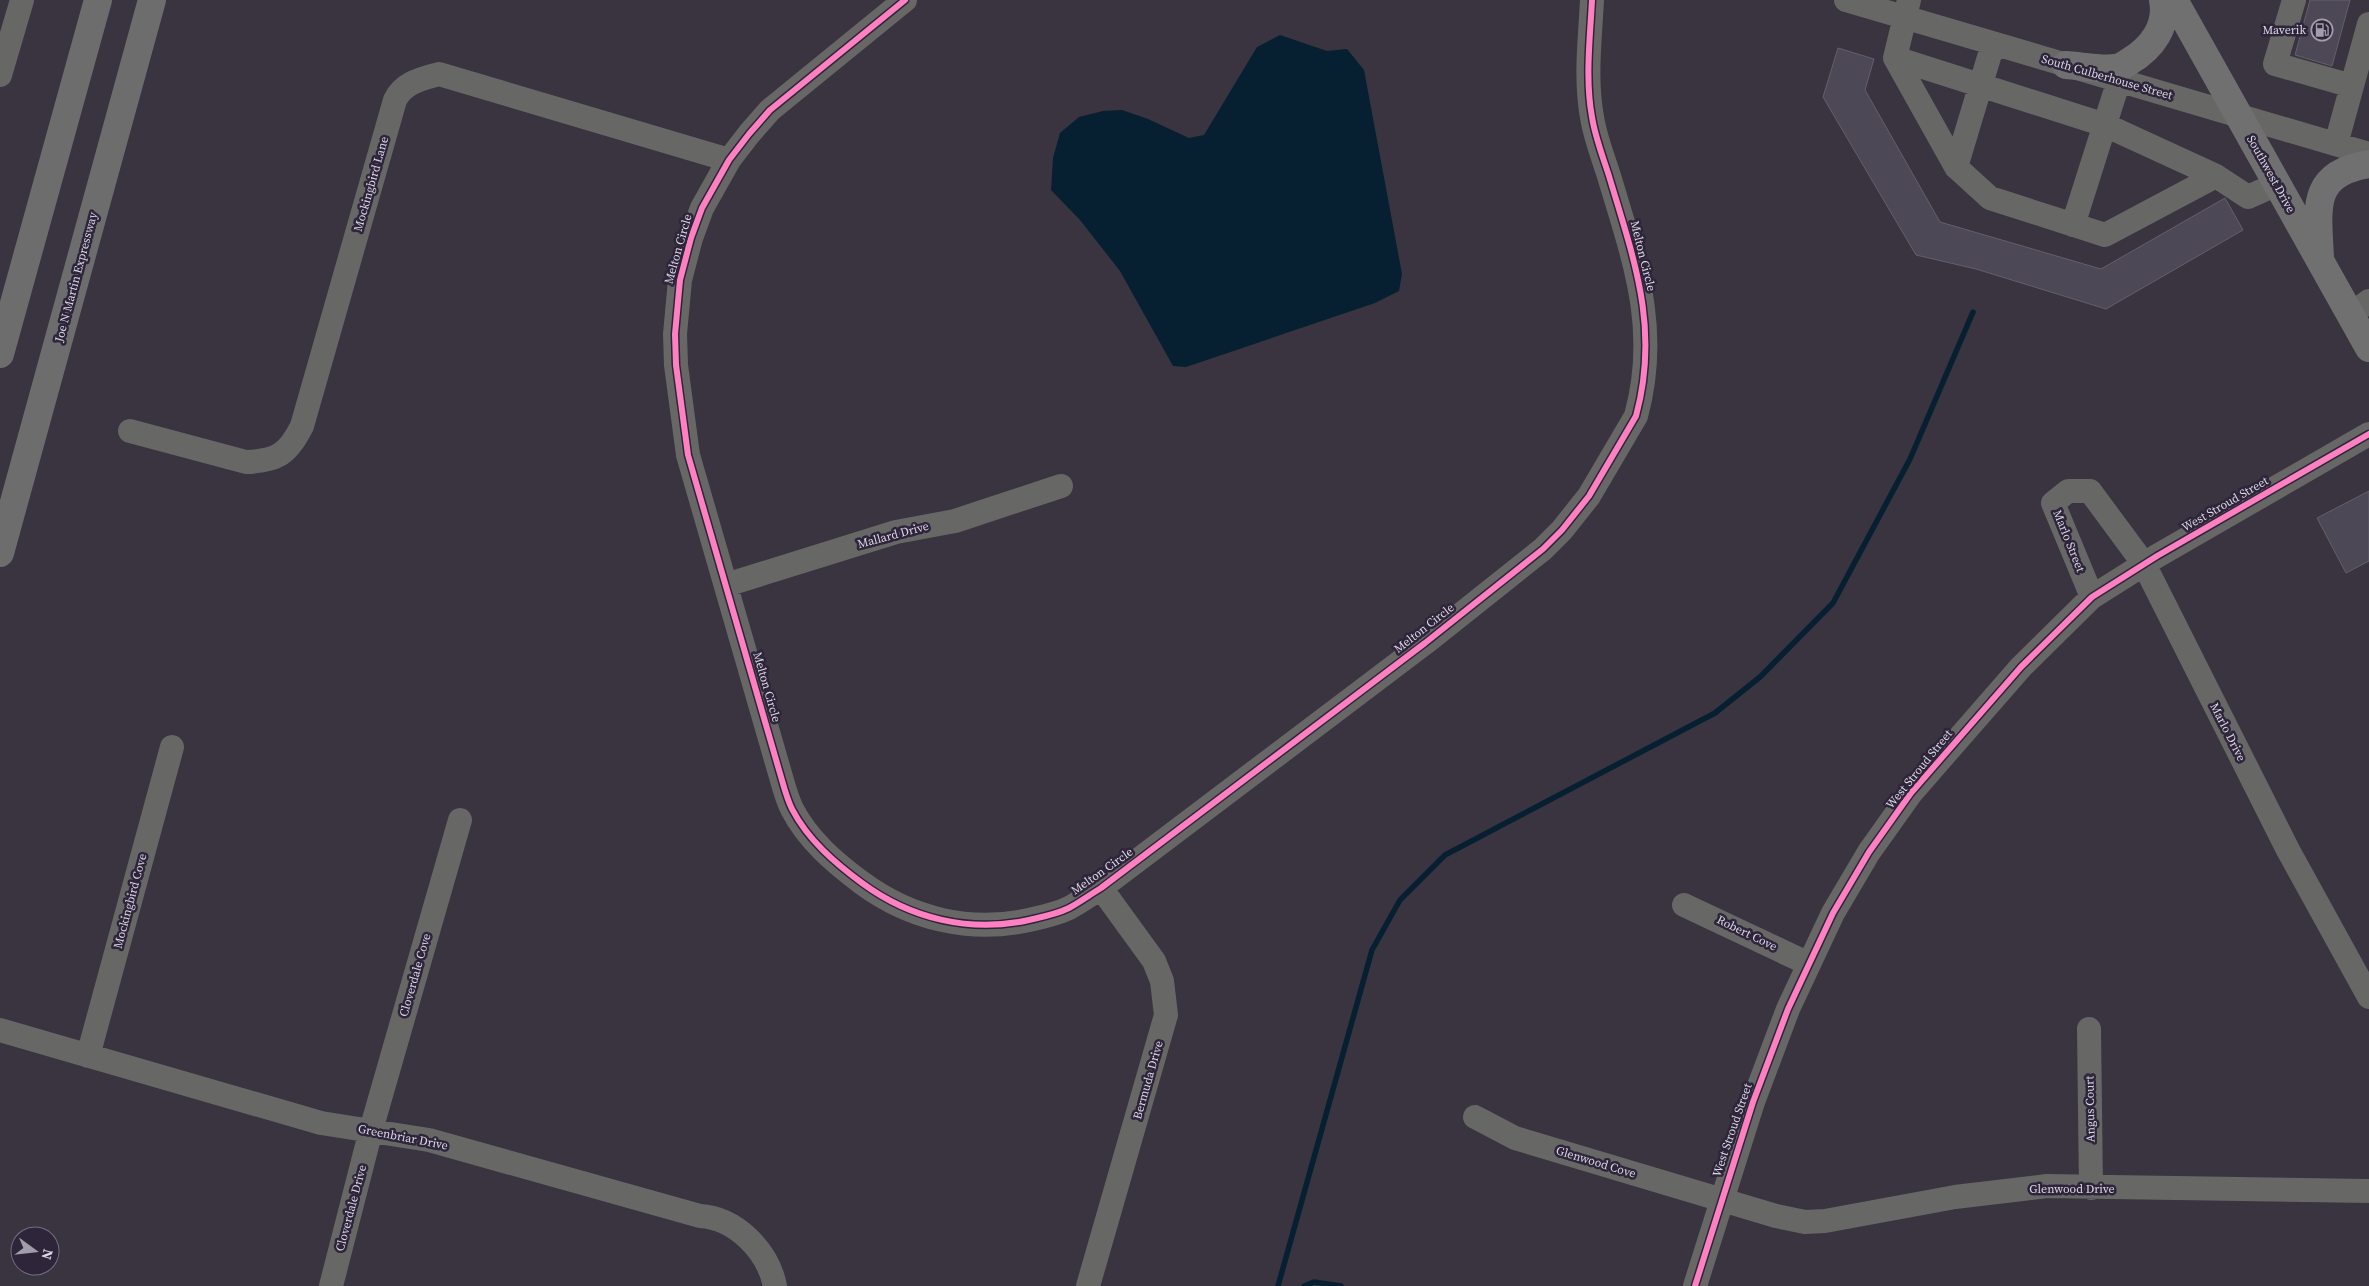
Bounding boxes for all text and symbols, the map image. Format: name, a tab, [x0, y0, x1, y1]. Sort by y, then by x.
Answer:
fuel station icon: Maverik	[2310, 18, 2334, 42]
place label: Maverik	[2262, 22, 2306, 38]
street label: South Culberhouse Street	[2040, 51, 2174, 103]
street label: Southwest Drive	[2243, 132, 2299, 216]
street label: Mockingbird Lane	[350, 135, 392, 233]
street label: Joe N Martin Expressway	[51, 210, 101, 345]
street label: Melton Circle	[660, 212, 696, 286]
street label: Melton Circle	[1626, 219, 1660, 293]
street label: West Stroud Street	[2179, 473, 2271, 535]
street label: Marlo Street	[2049, 508, 2089, 574]
street label: Mallard Drive	[856, 518, 930, 552]
street label: Melton Circle	[1391, 599, 1457, 657]
street label: Melton Circle	[749, 650, 785, 724]
street label: Marlo Drive	[2206, 700, 2250, 764]
street label: West Stroud Street	[1882, 726, 1956, 812]
street label: Melton Circle	[1068, 844, 1136, 898]
street label: Mockingbird Cove	[110, 852, 150, 950]
street label: Robert Cove	[1714, 911, 1780, 955]
street label: Cloverdale Cove	[395, 931, 435, 1019]
street label: Bermuda Drive	[1129, 1039, 1167, 1121]
street label: Angus Court	[2081, 1075, 2099, 1142]
street label: West Stroud Street	[1709, 1081, 1755, 1179]
street label: Greenbriar Drive	[357, 1120, 449, 1154]
street label: Glenwood Cove	[1554, 1142, 1638, 1182]
street label: Cloverdale Drive	[332, 1163, 370, 1253]
street label: Glenwood Drive	[2029, 1181, 2115, 1197]
north arrow	[10, 1226, 60, 1276]
text: N	[37, 1247, 59, 1262]

